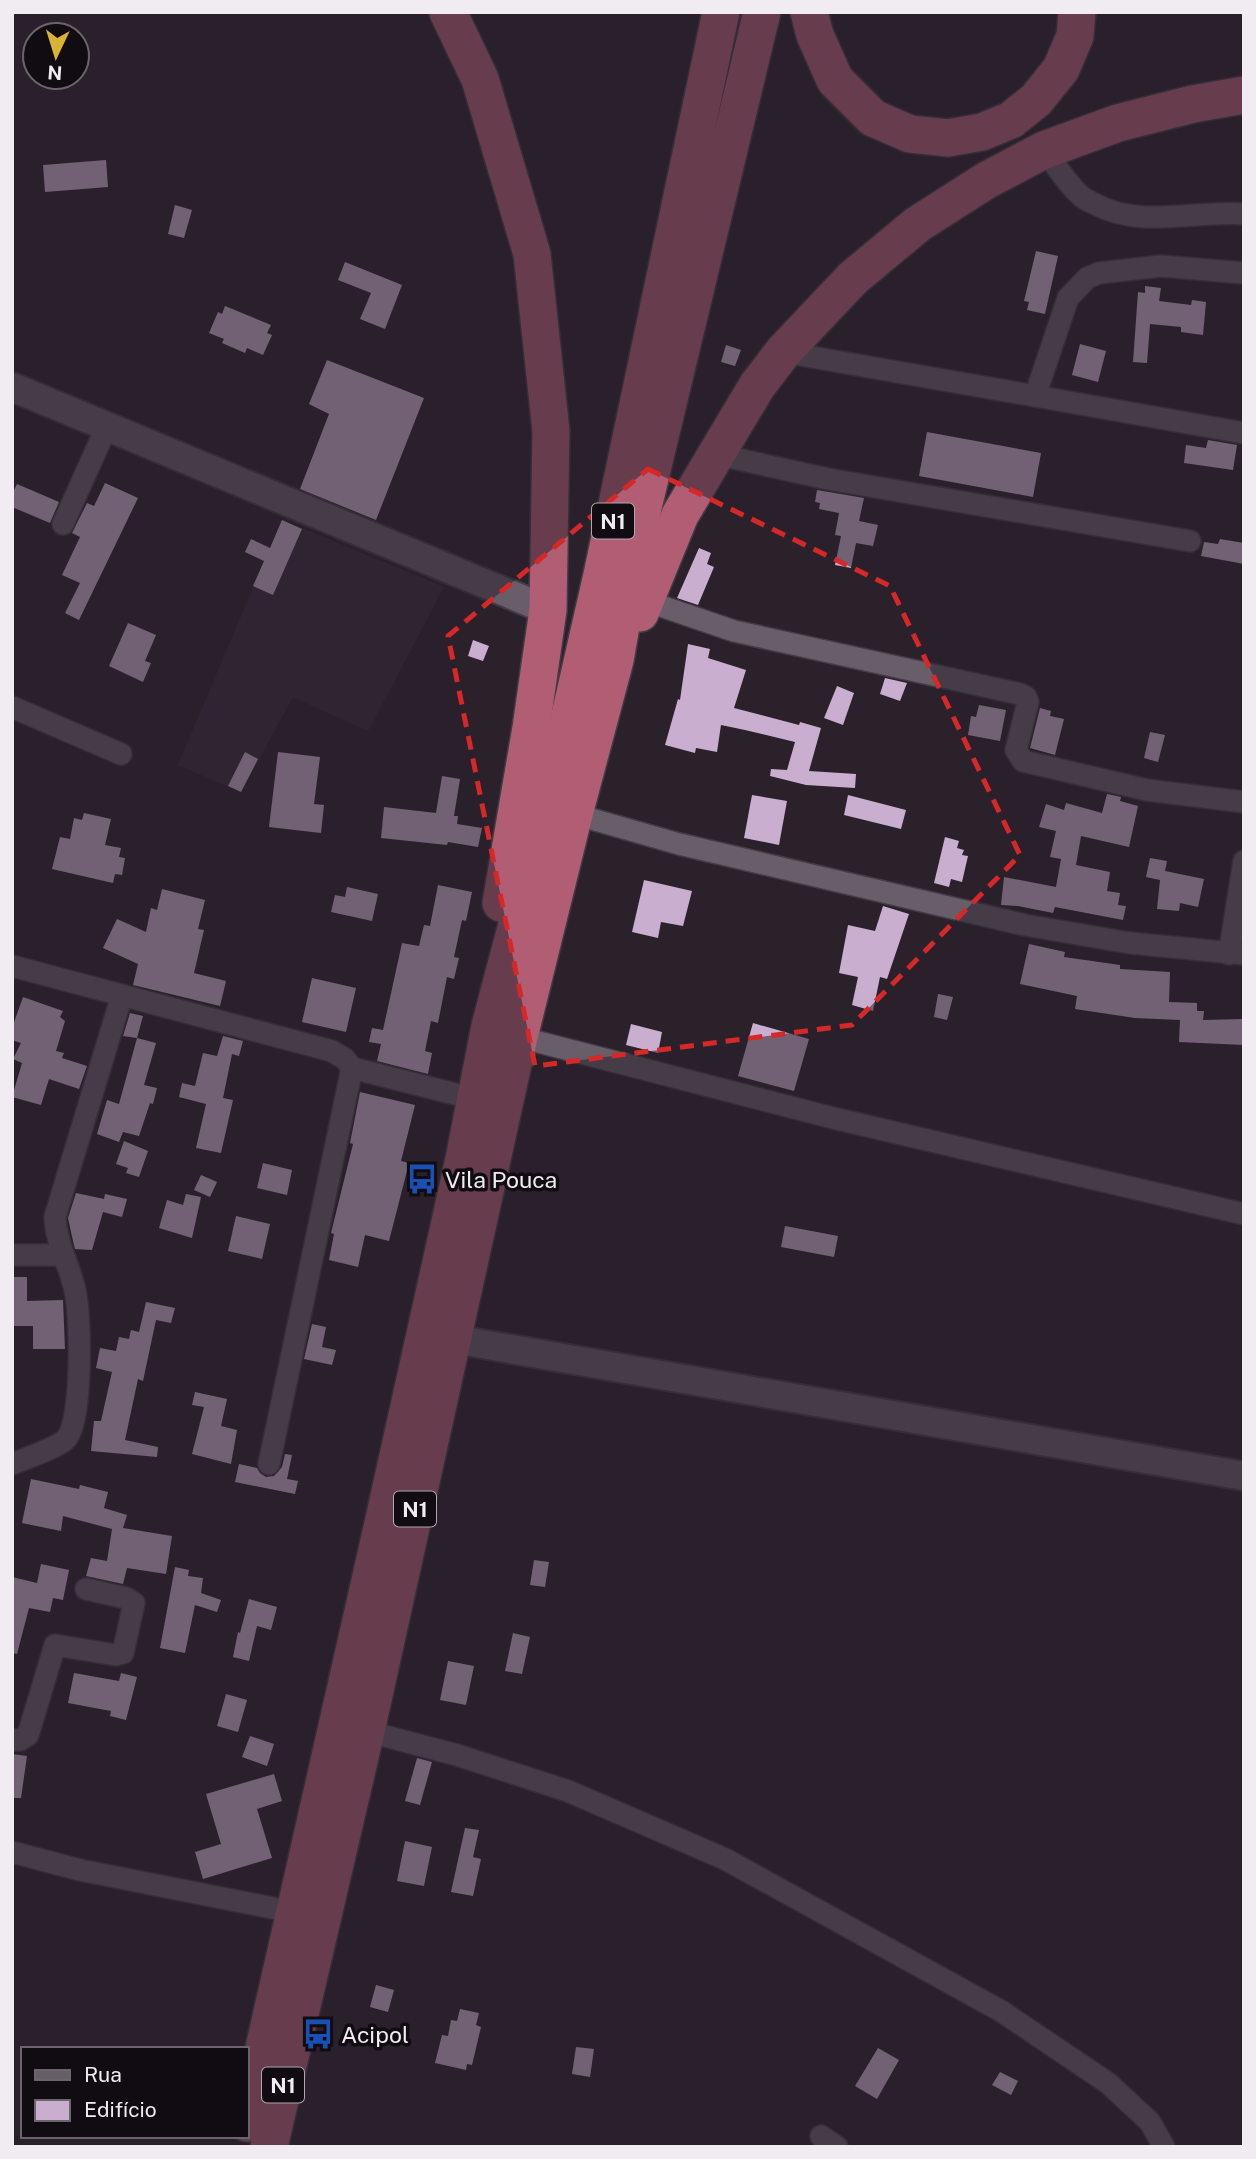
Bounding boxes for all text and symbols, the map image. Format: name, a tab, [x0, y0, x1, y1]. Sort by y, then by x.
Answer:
north arrow	[21, 21, 91, 91]
text: N	[47, 61, 63, 84]
road number: N1	[592, 504, 634, 538]
bus stop icon: Vila Pouca	[405, 1162, 439, 1196]
place label: Vila Pouca	[445, 1166, 557, 1193]
road number: N1	[394, 1492, 436, 1526]
bus stop icon: Acipol	[301, 2017, 335, 2051]
place label: Acipol	[341, 2021, 409, 2048]
legend	[21, 2047, 248, 2138]
text: Rua	[84, 2062, 122, 2087]
road number: N1	[262, 2068, 304, 2102]
text: Edifício	[84, 2097, 157, 2122]

